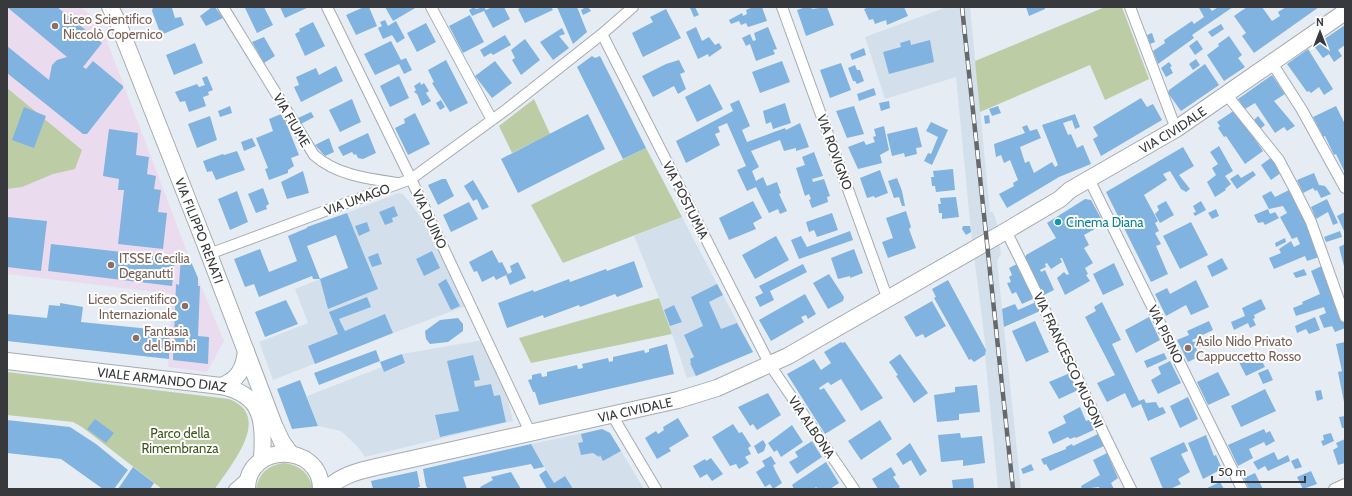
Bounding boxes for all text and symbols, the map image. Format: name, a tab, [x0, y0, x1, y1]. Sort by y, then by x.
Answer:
place label: Liceo Scientifico Niccolò Copernico	[63, 11, 163, 42]
north arrow	[1300, 12, 1340, 52]
text: N	[1316, 15, 1324, 29]
marker: Liceo Scientifico Niccolò Copernico	[50, 21, 60, 31]
street label: VIA FIUME	[270, 90, 314, 150]
street label: VIA CIVIDALE	[1136, 103, 1209, 156]
street label: VIA ROVIGNO	[814, 112, 856, 192]
street label: VIA POSTUMIA	[660, 158, 712, 242]
street label: VIA FILIPPO RENATI	[172, 176, 227, 286]
street label: VIA UMAGO	[322, 180, 392, 218]
street label: VIA DUINO	[409, 187, 451, 251]
place label: Cinema Diana	[1066, 214, 1144, 230]
marker: Cinema Diana	[1053, 217, 1063, 227]
place label: ITSSE Cecilia Deganutti	[119, 250, 191, 281]
marker: ITSSE Cecilia Deganutti	[106, 260, 116, 270]
street label: VIA FRANCESCO MUSONI	[1031, 290, 1107, 430]
place label: Liceo Scientifico Internazionale	[88, 291, 177, 322]
marker: Liceo Scientifico Internazionale	[180, 301, 190, 311]
street label: VIA PISINO	[1145, 302, 1187, 366]
place label: Fantasia del Bimbi	[144, 323, 196, 354]
marker: Fantasia del Bimbi	[131, 333, 141, 343]
place label: Asilo Nido Privato Cappuccetto Rosso	[1196, 333, 1301, 364]
marker: Asilo Nido Privato Cappuccetto Rosso	[1183, 343, 1193, 353]
street label: VIALE ARMANDO DIAZ	[97, 364, 229, 395]
street label: VIA CIVIDALE	[596, 393, 674, 426]
street label: VIA ALBONA	[785, 393, 839, 461]
park label: Parco della Rimembranza	[141, 425, 219, 456]
scale bar	[1212, 458, 1305, 484]
text: 50 m	[1218, 464, 1246, 479]

